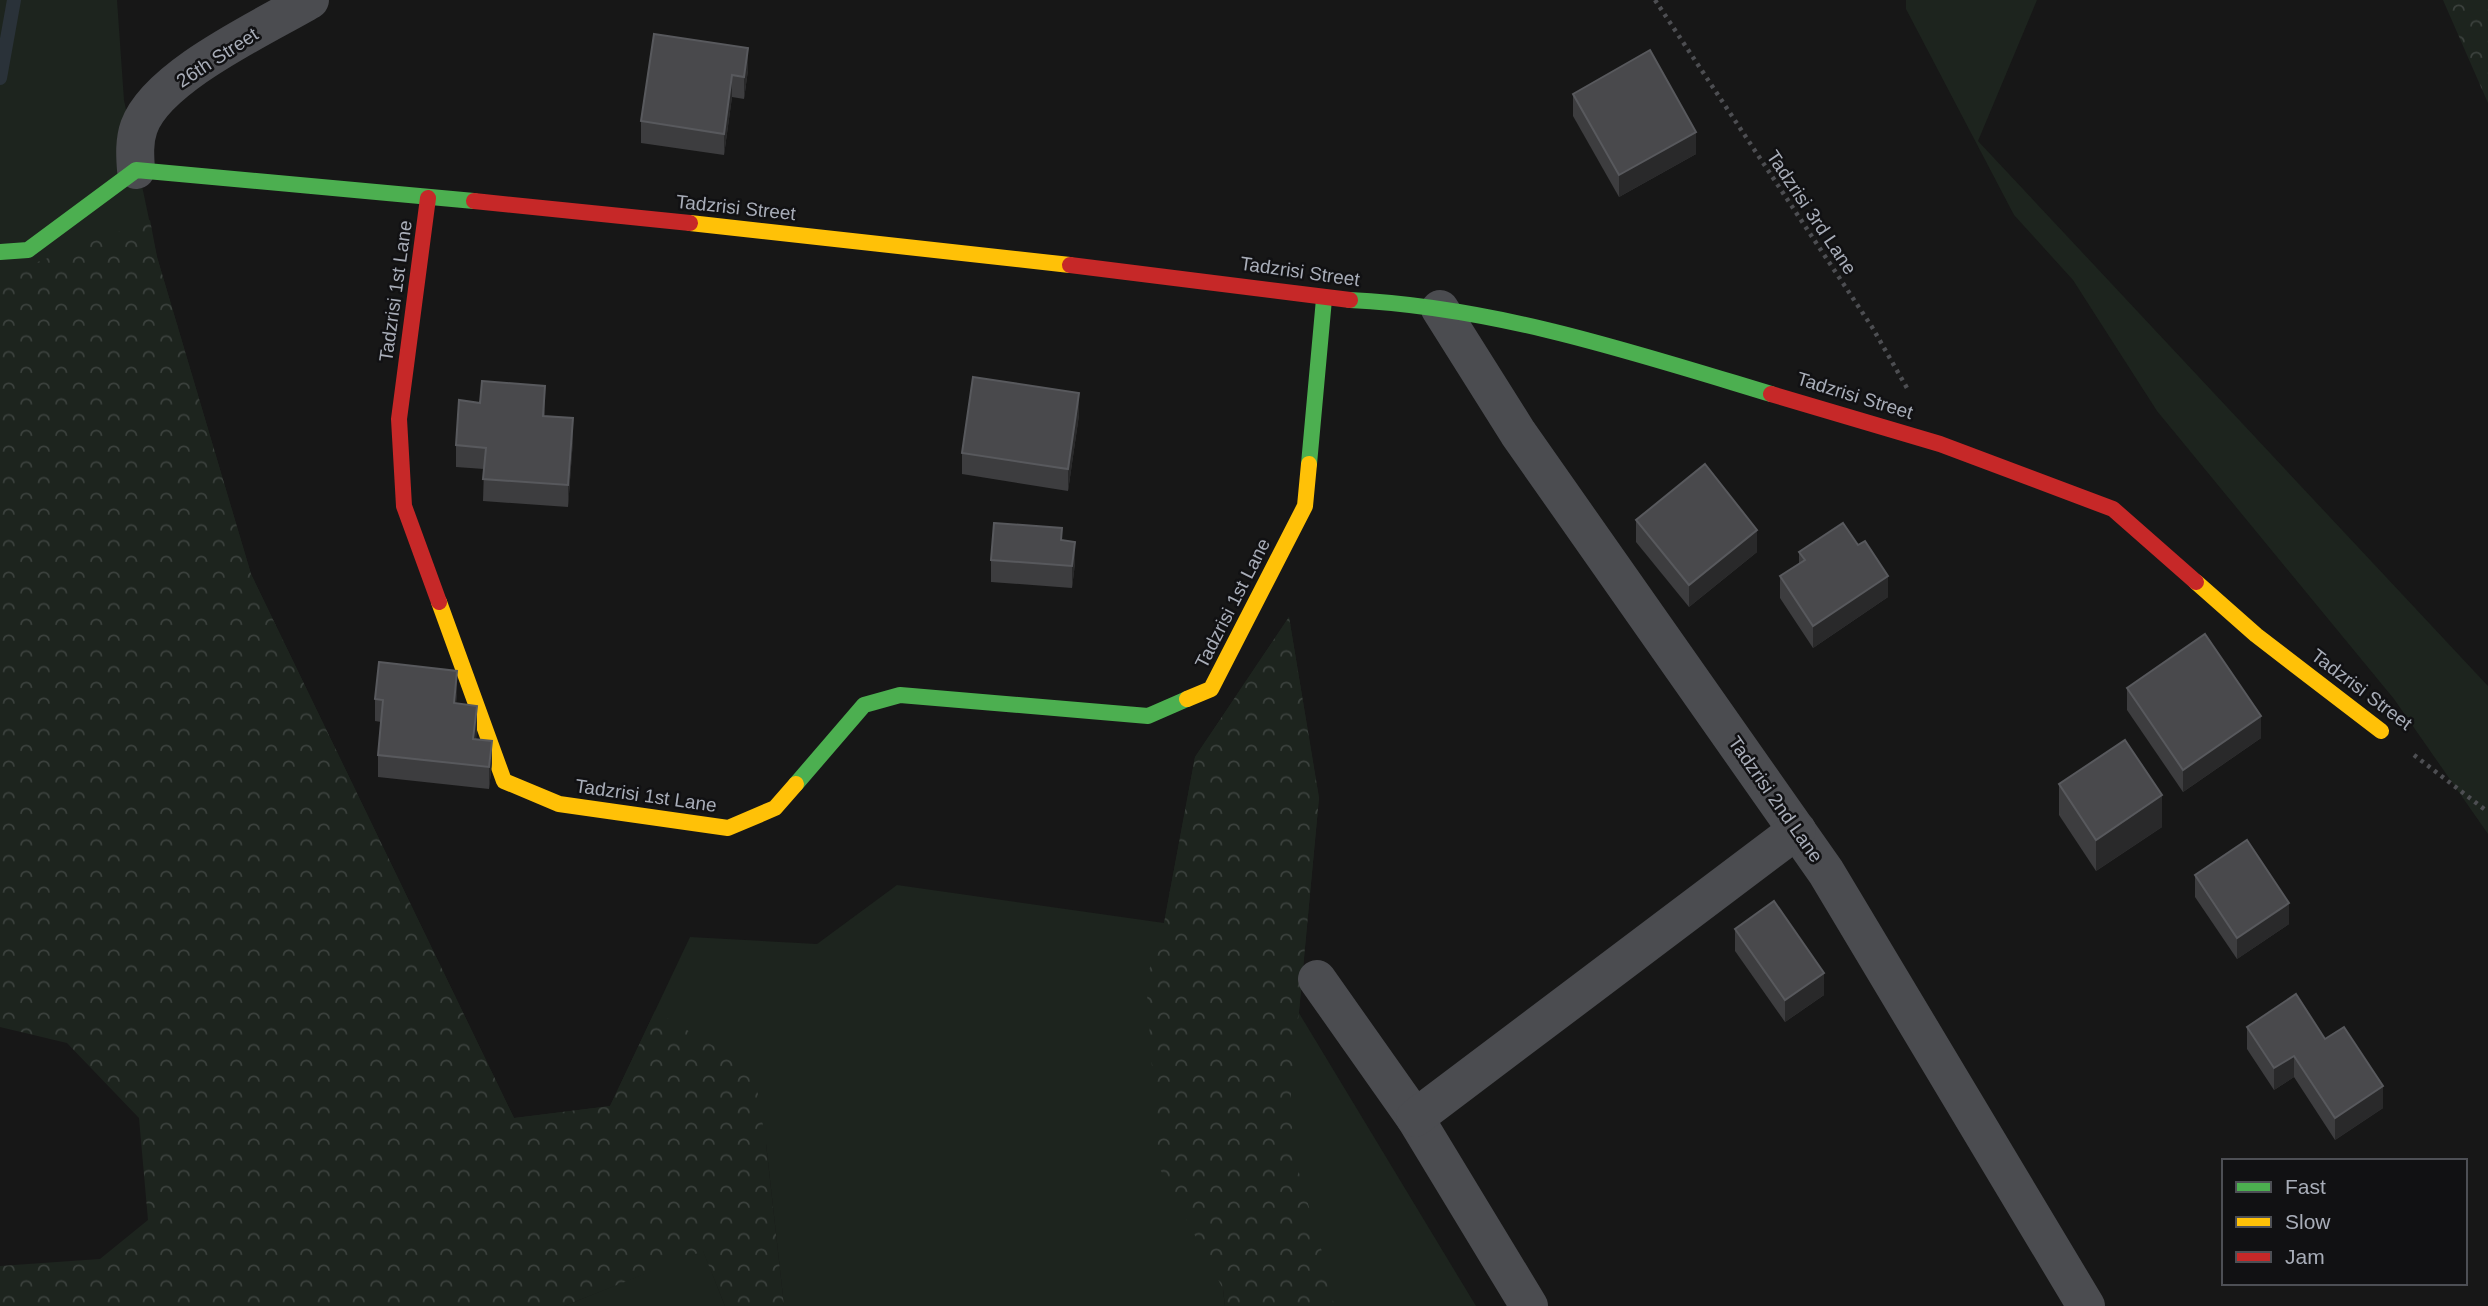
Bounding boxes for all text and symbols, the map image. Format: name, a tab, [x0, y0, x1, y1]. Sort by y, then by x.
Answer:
street label: 26th Street	[173, 23, 263, 92]
street label: Tadzrisi 3rd Lane	[1762, 146, 1861, 278]
street label: Tadzrisi Street	[675, 191, 798, 224]
street label: Tadzrisi 1st Lane	[375, 219, 416, 363]
street label: Tadzrisi Street	[1239, 253, 1362, 290]
street label: Tadzrisi Street	[1794, 368, 1916, 423]
street label: Tadzrisi 1st Lane	[1191, 535, 1274, 672]
street label: Tadzrisi Street	[2307, 645, 2417, 734]
street label: Tadzrisi 2nd Lane	[1724, 732, 1827, 866]
street label: Tadzrisi 1st Lane	[574, 775, 718, 816]
legend	[2222, 1159, 2467, 1285]
text: Fast	[2285, 1175, 2326, 1198]
text: Slow	[2285, 1210, 2331, 1233]
text: Jam	[2285, 1245, 2325, 1268]

